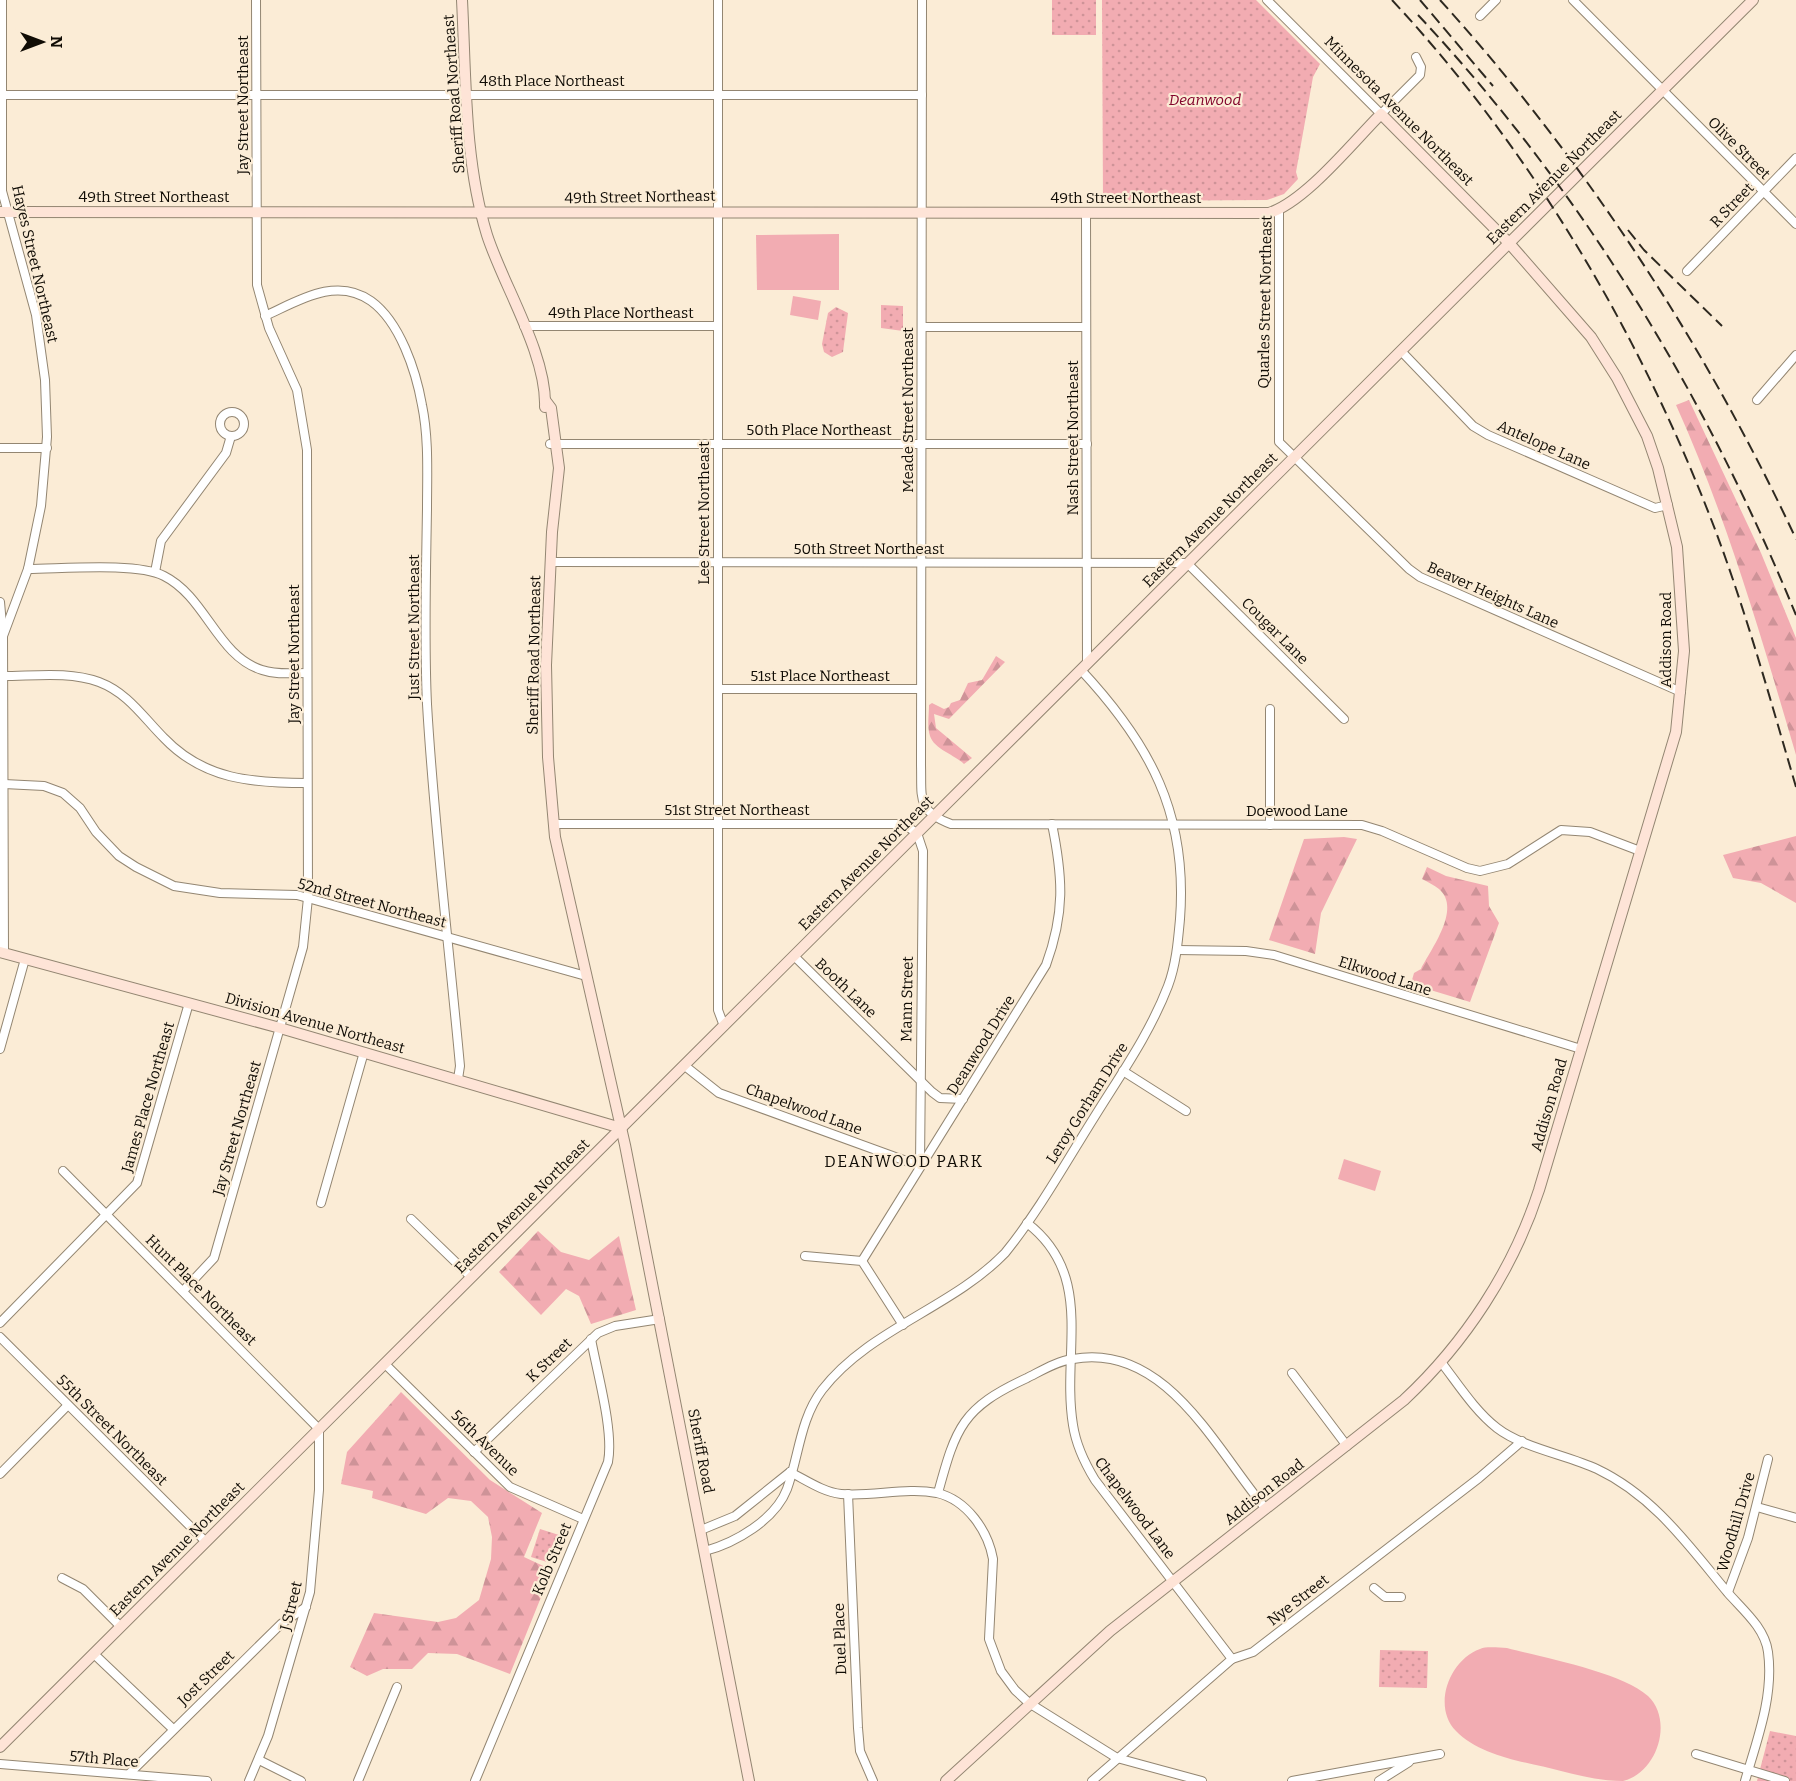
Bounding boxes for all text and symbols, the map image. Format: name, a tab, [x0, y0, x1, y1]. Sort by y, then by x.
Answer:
north arrow	[12, 12, 72, 72]
street label: Sheriff Road Northeast	[439, 13, 469, 174]
street label: Minnesota Avenue Northeast	[1321, 33, 1478, 190]
street label: Jay Street Northeast	[234, 35, 252, 176]
text: N	[47, 36, 66, 48]
street label: 48th Place Northeast	[479, 72, 625, 90]
park label: Deanwood	[1169, 91, 1242, 109]
street label: Eastern Avenue Northeast	[1483, 106, 1625, 248]
street label: Olive Street	[1704, 113, 1774, 183]
street label: R Street	[1706, 178, 1758, 231]
street label: Hayes Street Northeast	[8, 183, 62, 345]
street label: 49th Street Northeast	[564, 187, 716, 207]
street label: 49th Street Northeast	[78, 188, 230, 206]
street label: 49th Street Northeast	[1050, 189, 1202, 207]
street label: Quarles Street Northeast	[1254, 215, 1276, 389]
street label: 49th Place Northeast	[548, 304, 694, 322]
street label: Meade Street Northeast	[899, 327, 917, 493]
street label: Nash Street Northeast	[1064, 360, 1082, 516]
street label: Antelope Lane	[1494, 416, 1594, 474]
street label: 50th Place Northeast	[746, 421, 892, 439]
street label: Lee Street Northeast	[695, 441, 713, 585]
street label: Eastern Avenue Northeast	[1139, 449, 1281, 591]
street label: 50th Street Northeast	[793, 540, 945, 558]
street label: Just Street Northeast	[405, 554, 423, 701]
street label: Beaver Heights Lane	[1424, 558, 1562, 632]
street label: Sheriff Road Northeast	[524, 575, 544, 735]
street label: Jay Street Northeast	[285, 584, 303, 725]
street label: Addison Road	[1657, 592, 1675, 688]
street label: Cougar Lane	[1238, 594, 1312, 668]
street label: 51st Place Northeast	[750, 667, 890, 685]
street label: Eastern Avenue Northeast	[795, 792, 937, 934]
street label: 51st Street Northeast	[664, 801, 810, 819]
street label: Doewood Lane	[1246, 802, 1348, 820]
street label: 52nd Street Northeast	[296, 874, 449, 932]
street label: Elkwood Lane	[1336, 952, 1434, 1000]
street label: Booth Lane	[812, 954, 880, 1022]
street label: Mann Street	[897, 955, 917, 1042]
street label: Division Avenue Northeast	[223, 989, 407, 1057]
street label: Deanwood Drive	[943, 992, 1019, 1098]
street label: James Place Northeast	[118, 1019, 178, 1175]
street label: Leroy Gorham Drive	[1042, 1039, 1132, 1167]
street label: Addison Road	[1527, 1056, 1571, 1154]
street label: Jay Street Northeast	[209, 1058, 265, 1198]
street label: Chapelwood Lane	[743, 1080, 865, 1138]
street label: Eastern Avenue Northeast	[451, 1135, 593, 1277]
district label: DEANWOOD PARK	[824, 1152, 984, 1171]
street label: Hunt Place Northeast	[142, 1231, 261, 1350]
street label: K Street	[523, 1334, 576, 1386]
street label: 55th Street Northeast	[53, 1371, 172, 1490]
street label: 56th Avenue	[447, 1406, 523, 1480]
street label: Sheriff Road	[684, 1407, 718, 1495]
street label: Chapelwood Lane	[1091, 1454, 1179, 1562]
street label: Addison Road	[1221, 1455, 1308, 1529]
street label: Woodhill Drive	[1713, 1470, 1759, 1574]
street label: Eastern Avenue Northeast	[106, 1478, 248, 1620]
street label: Kolb Street	[529, 1520, 576, 1598]
street label: Nye Street	[1264, 1570, 1333, 1629]
street label: J Street	[276, 1579, 306, 1634]
street label: Duel Place	[830, 1603, 850, 1675]
street label: Jost Street	[173, 1646, 238, 1710]
street label: 57th Place	[69, 1747, 139, 1771]

